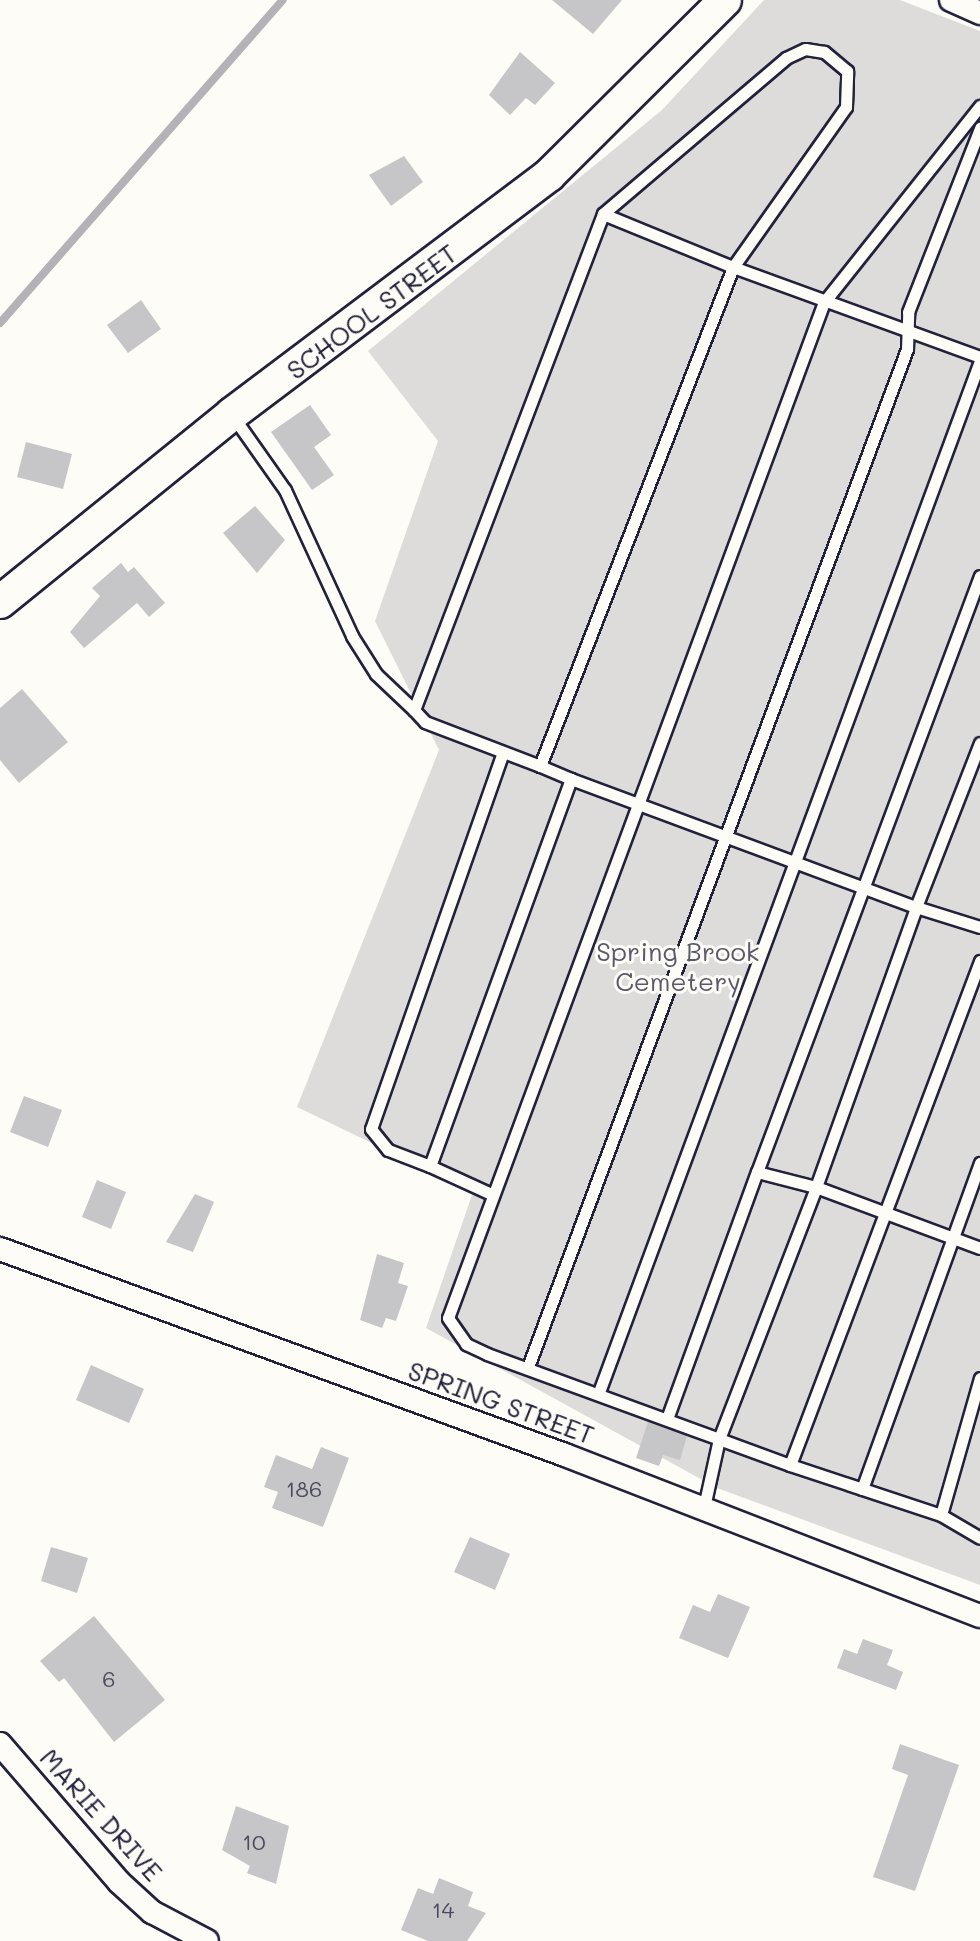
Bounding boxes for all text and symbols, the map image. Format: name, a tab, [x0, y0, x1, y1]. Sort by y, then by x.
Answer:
street label: SCHOOL STREET	[281, 238, 463, 386]
park label: Spring Brook Cemetery	[596, 936, 760, 998]
street label: SPRING STREET	[404, 1355, 598, 1451]
house number: 186	[286, 1476, 322, 1502]
house number: 6	[102, 1666, 116, 1692]
street label: MARIE DRIVE	[33, 1742, 169, 1888]
house number: 10	[242, 1829, 266, 1855]
house number: 14	[432, 1897, 454, 1923]

